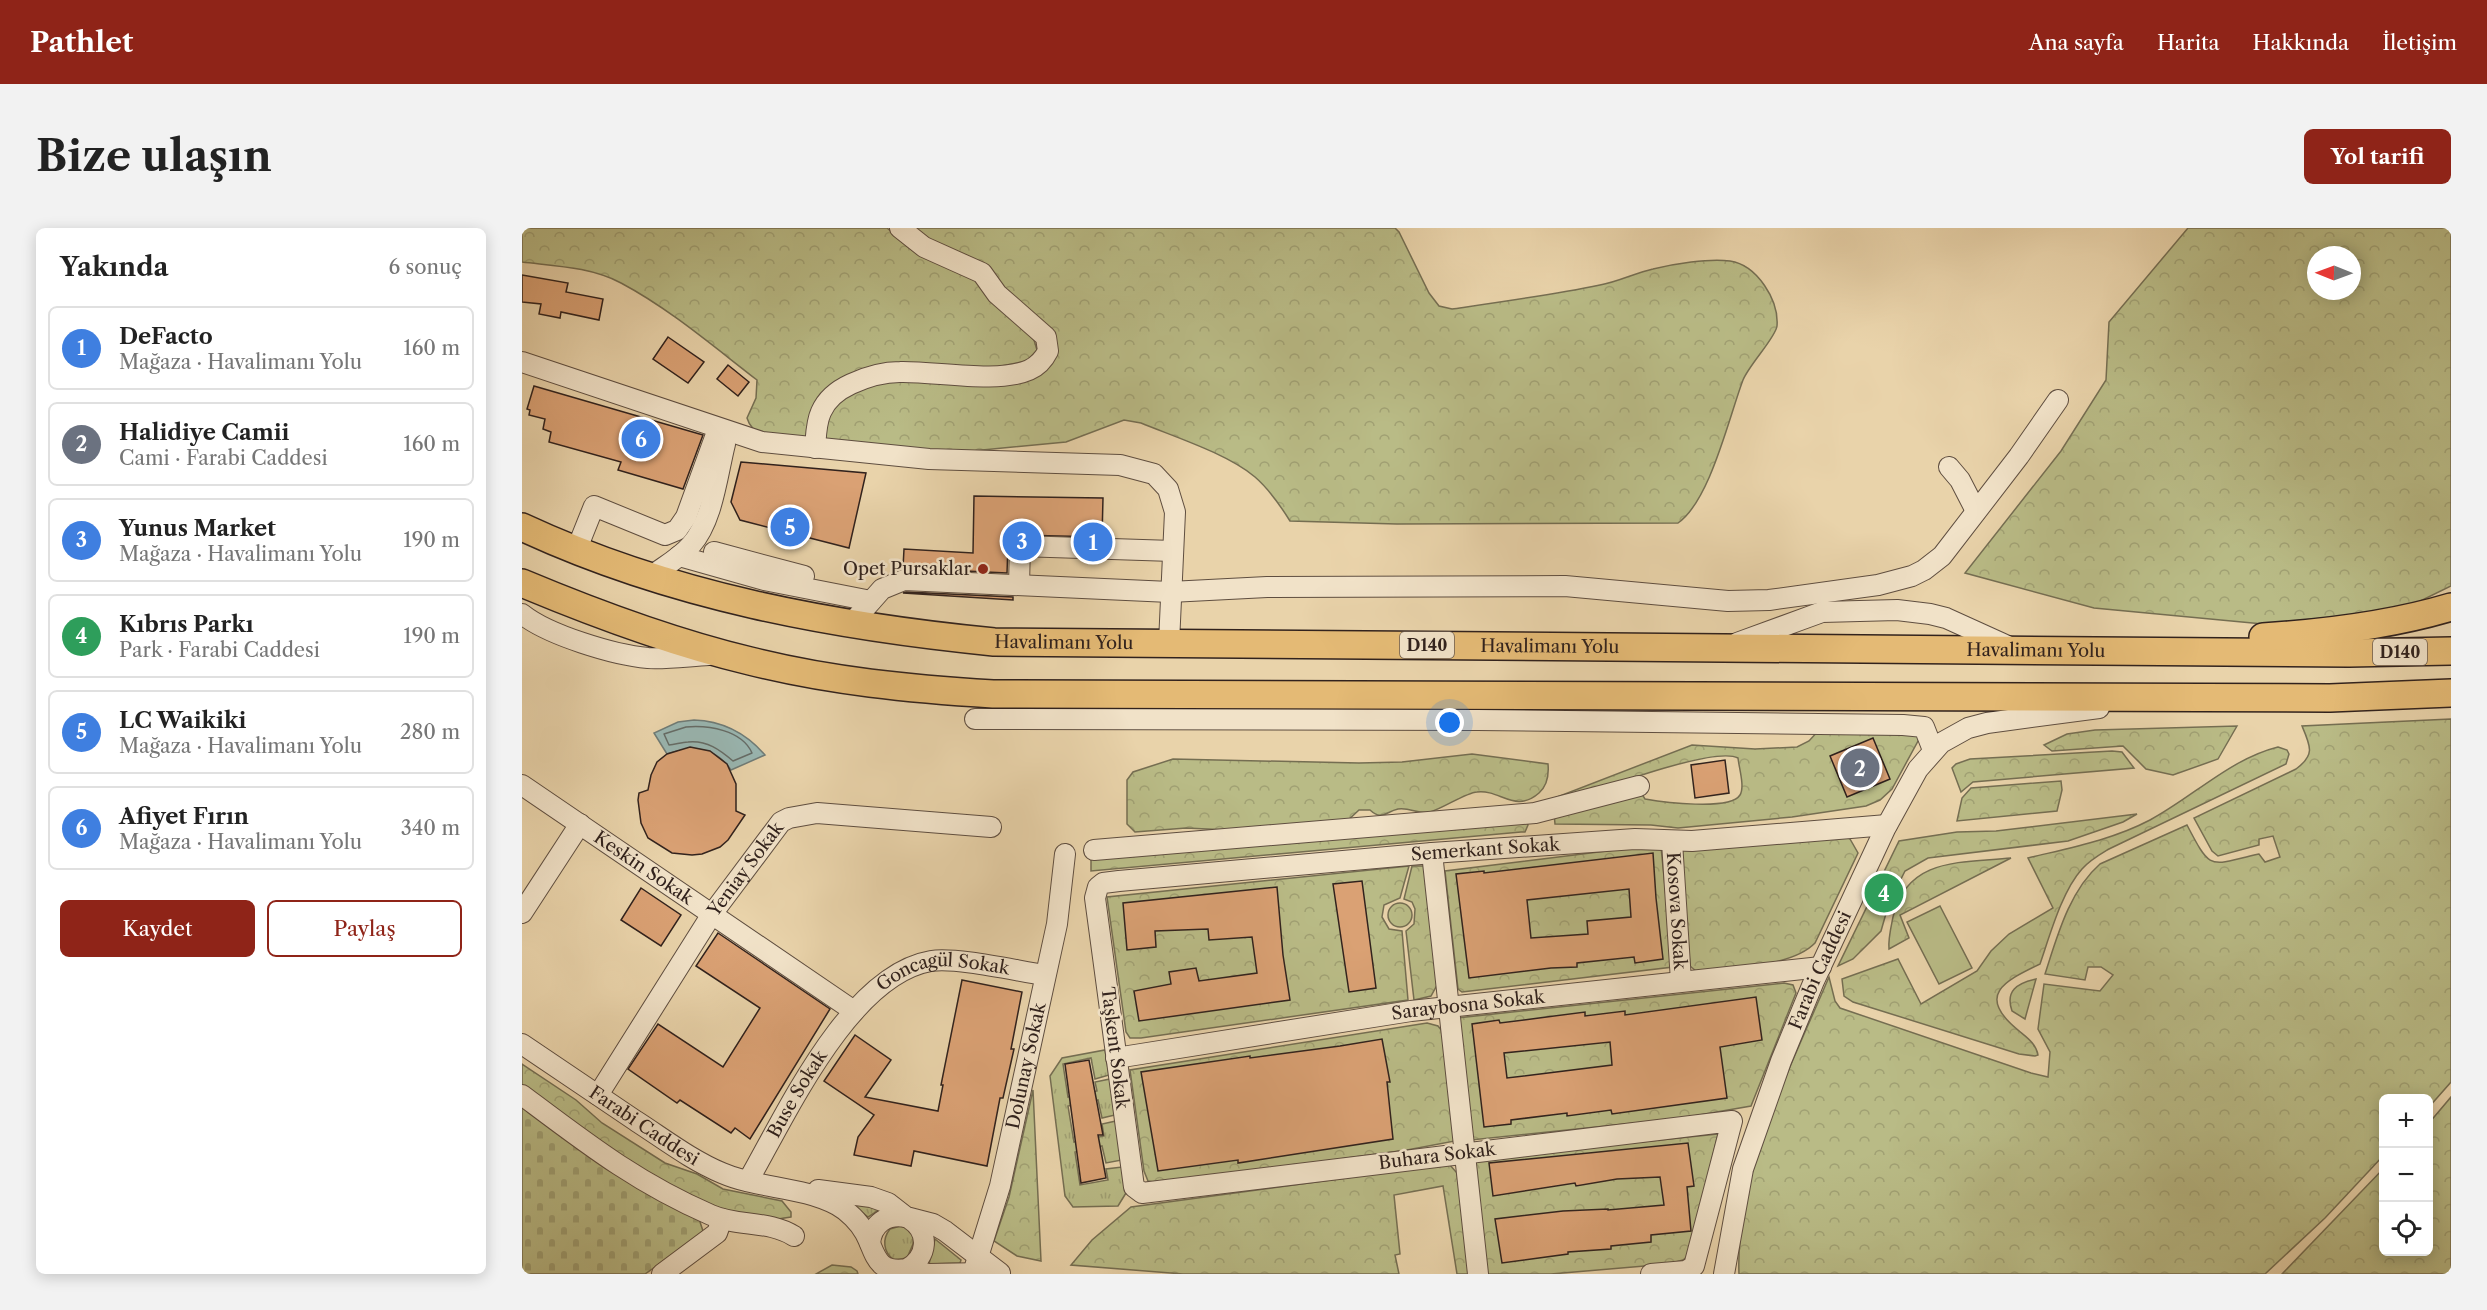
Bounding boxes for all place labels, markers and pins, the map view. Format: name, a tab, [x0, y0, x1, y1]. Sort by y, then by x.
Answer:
pin: 6	[622, 416, 660, 462]
pin: 5	[770, 504, 810, 550]
pin: 3	[1002, 518, 1042, 564]
pin: 1	[1074, 520, 1112, 564]
place label: Opet Pursaklar	[843, 558, 971, 580]
marker: Opet Pursaklar	[976, 562, 990, 576]
pin: 2	[1840, 746, 1880, 790]
pin: 4	[1864, 870, 1904, 916]

